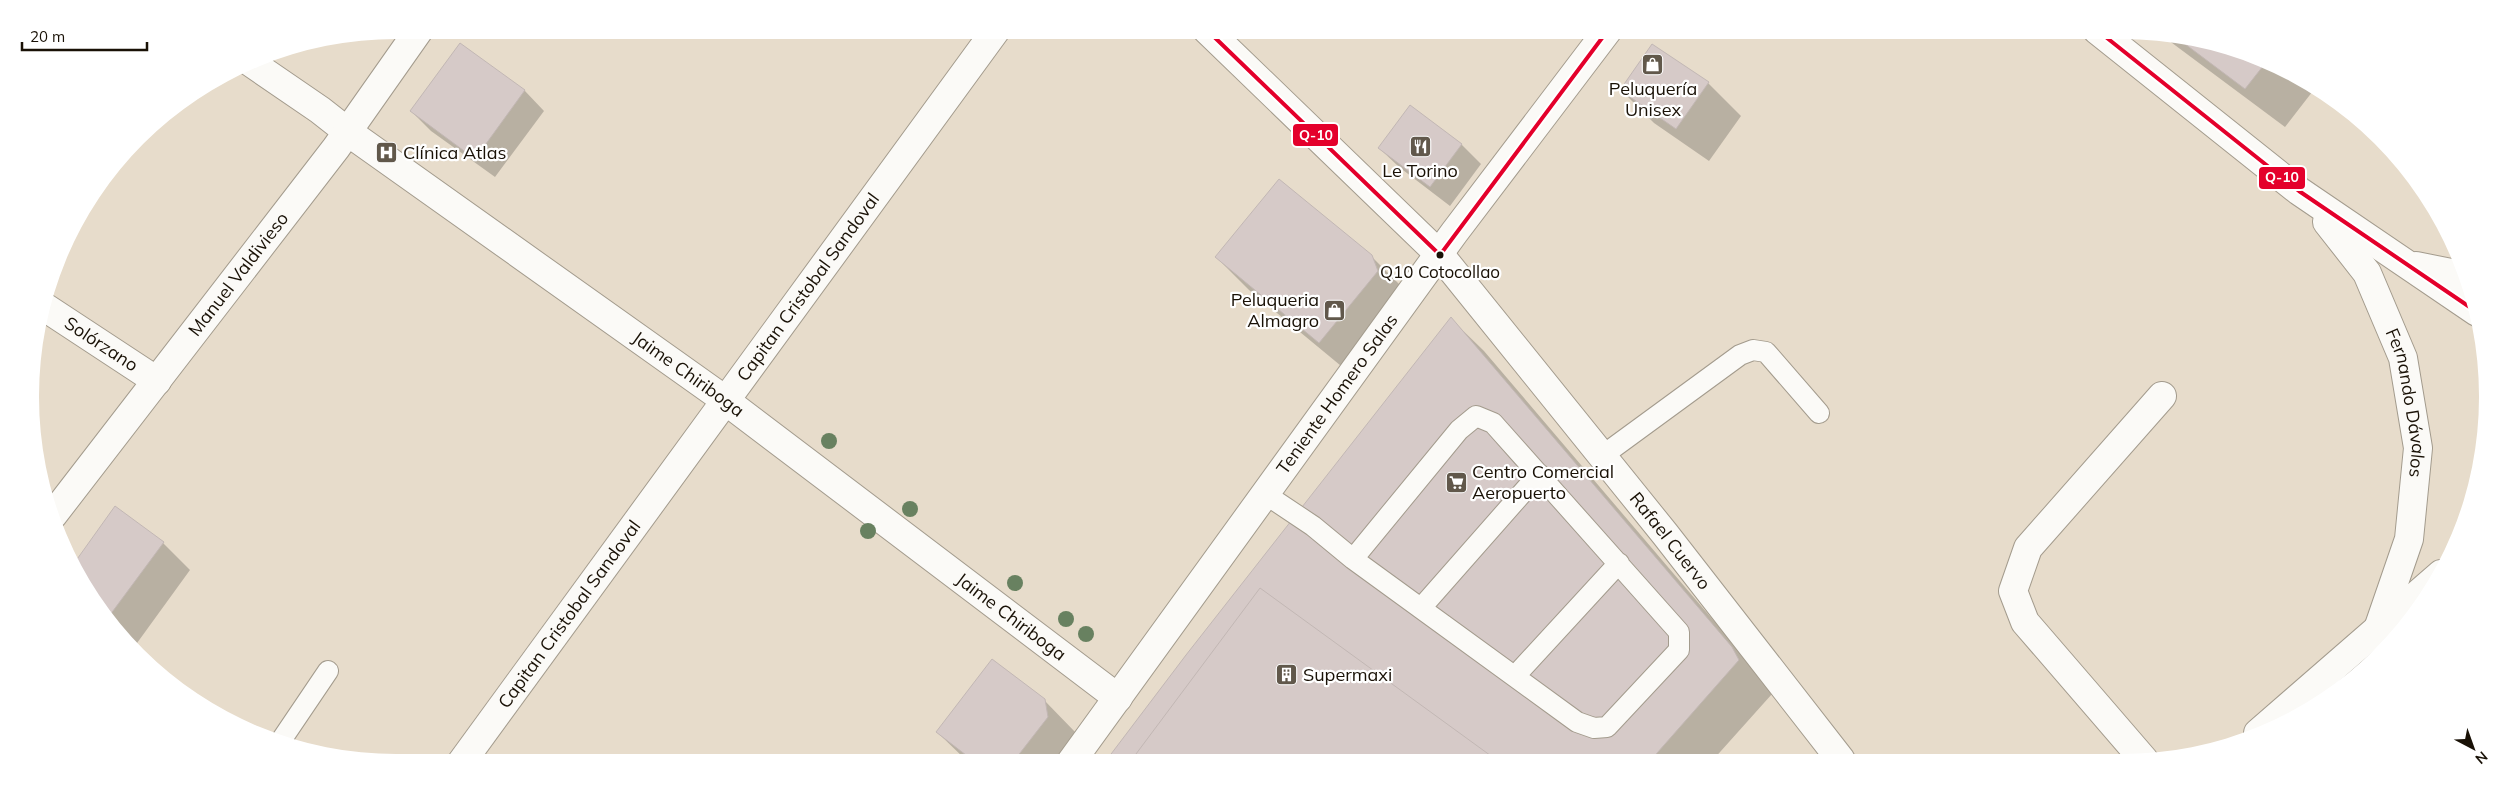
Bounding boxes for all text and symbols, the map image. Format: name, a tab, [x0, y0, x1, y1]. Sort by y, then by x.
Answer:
scale bar	[22, 20, 148, 52]
text: 20 m	[30, 27, 65, 46]
shop icon: Peluquería Unisex	[1641, 52, 1665, 76]
place label: Peluquería Unisex	[1609, 77, 1697, 121]
line badge: Q-10	[1292, 123, 1339, 147]
text: Q-10	[1299, 126, 1333, 144]
restaurant icon: Le Torino	[1408, 134, 1432, 158]
hospital icon: Clínica Atlas	[375, 141, 399, 165]
place label: Clínica Atlas	[403, 141, 506, 164]
place label: Le Torino	[1382, 159, 1458, 182]
line badge: Q-10	[2258, 166, 2306, 190]
text: Q-10	[2265, 168, 2299, 186]
street label: Capitan Cristobal Sandoval	[731, 188, 884, 386]
street label: Manuel Valdivieso	[183, 207, 293, 341]
marker: Q10 Cotocollao	[1435, 250, 1445, 260]
place label: Q10 Cotocollao	[1380, 261, 1500, 282]
place label: Peluqueria Almagro	[1231, 288, 1319, 332]
shop icon: Peluqueria Almagro	[1323, 298, 1347, 322]
street label: Teniente Homero Salas	[1271, 309, 1403, 479]
street label: Solórzano	[60, 311, 143, 376]
street label: Fernando Dávalos	[2381, 325, 2430, 479]
street label: Jaime Chiriboga	[628, 326, 749, 422]
place label: Centro Comercial Aeropuerto	[1472, 460, 1614, 504]
supermarket icon: Centro Comercial Aeropuerto	[1444, 470, 1468, 494]
street label: Rafael Cuervo	[1625, 487, 1716, 594]
street label: Capitan Cristobal Sandoval	[493, 515, 645, 713]
street label: Jaime Chiriboga	[952, 567, 1071, 666]
building icon: Supermaxi	[1275, 663, 1299, 687]
place label: Supermaxi	[1303, 663, 1392, 686]
north arrow	[2448, 723, 2498, 773]
text: N	[2472, 748, 2491, 768]

